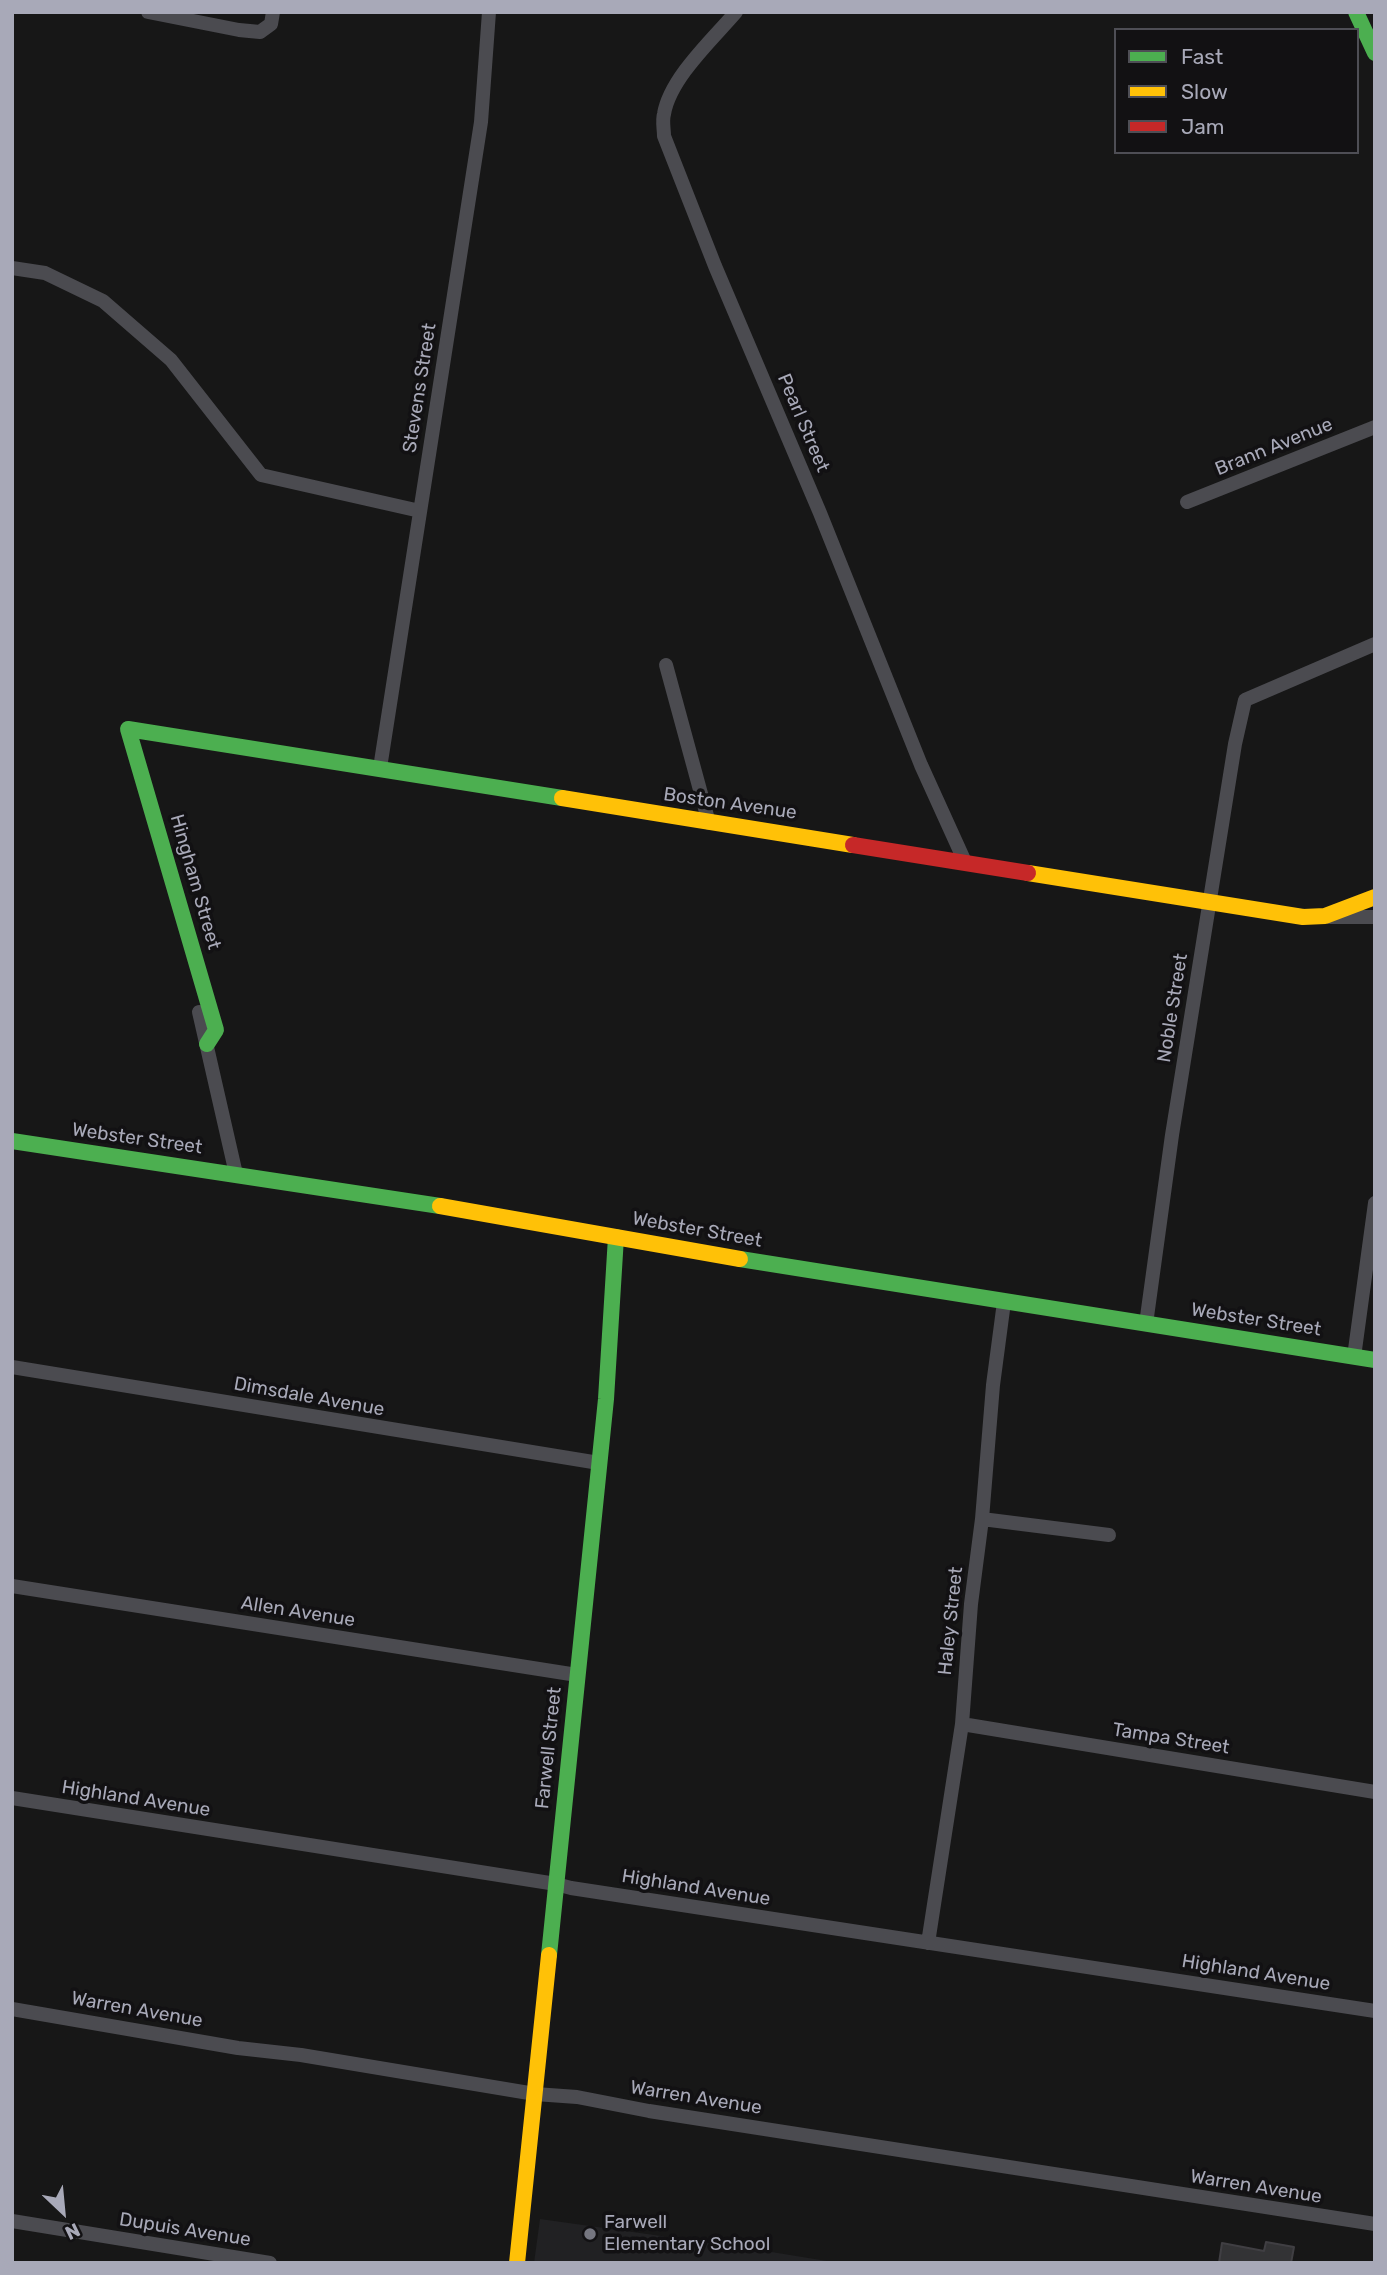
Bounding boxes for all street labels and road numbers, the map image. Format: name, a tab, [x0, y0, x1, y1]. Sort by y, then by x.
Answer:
street label: Stevens Street	[398, 321, 442, 455]
street label: Pearl Street	[772, 370, 834, 476]
street label: Brann Avenue	[1212, 413, 1336, 481]
street label: Boston Avenue	[662, 783, 798, 825]
street label: Hingham Street	[165, 812, 225, 952]
street label: Noble Street	[1153, 952, 1193, 1064]
street label: Webster Street	[70, 1119, 204, 1159]
street label: Webster Street	[630, 1207, 764, 1253]
street label: Webster Street	[1189, 1298, 1323, 1342]
street label: Dimsdale Avenue	[232, 1373, 386, 1421]
street label: Haley Street	[934, 1566, 968, 1676]
street label: Allen Avenue	[239, 1592, 357, 1632]
street label: Farwell Street	[531, 1686, 567, 1810]
street label: Tampa Street	[1111, 1719, 1231, 1759]
street label: Highland Avenue	[60, 1776, 212, 1822]
street label: Highland Avenue	[620, 1865, 772, 1911]
street label: Highland Avenue	[1180, 1950, 1332, 1996]
street label: Warren Avenue	[70, 1987, 204, 2033]
street label: Warren Avenue	[629, 2076, 763, 2120]
street label: Warren Avenue	[1189, 2165, 1323, 2209]
street label: Dupuis Avenue	[118, 2208, 252, 2252]

